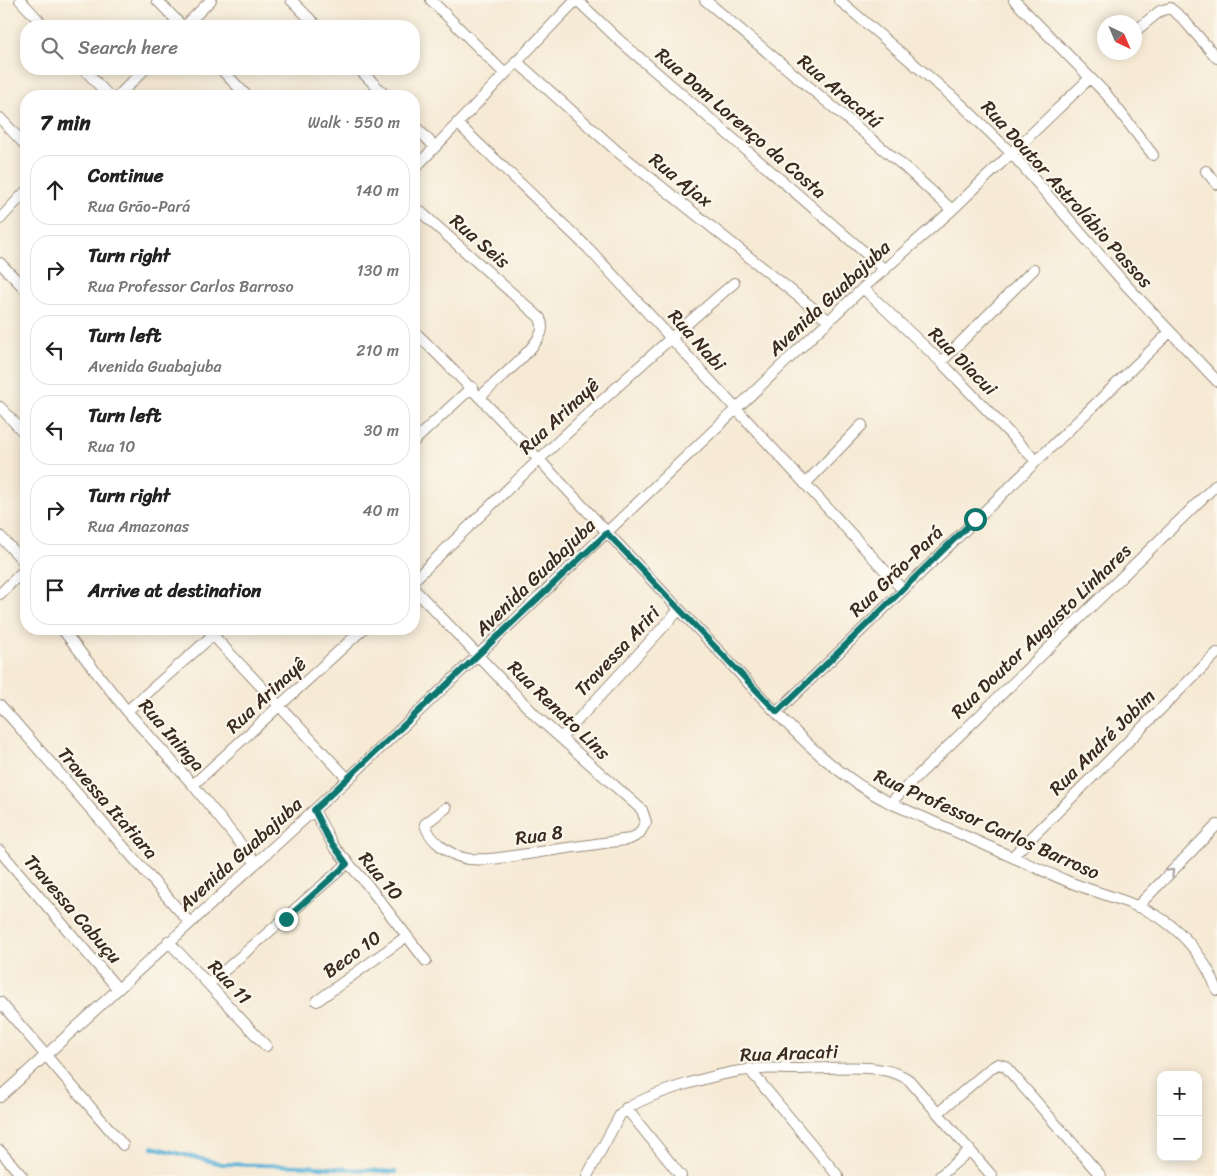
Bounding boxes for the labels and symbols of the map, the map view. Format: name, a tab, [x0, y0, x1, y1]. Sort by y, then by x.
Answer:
north arrow	[1097, 15, 1142, 60]
street label: Rua Dom Lorenço da Costa	[648, 39, 835, 207]
street label: Rua Aracatú	[790, 45, 891, 137]
street label: Rua Doutor Astrolábio Passos	[973, 92, 1161, 296]
street label: Rua Ajax	[642, 144, 720, 216]
street label: Rua Seis	[442, 205, 518, 277]
street label: Avenida Guabajuba	[759, 232, 899, 365]
street label: Rua Nabi	[660, 301, 735, 379]
street label: Rua Diacui	[920, 318, 1006, 404]
street label: Rua Arinayê	[511, 369, 607, 462]
route start	[964, 508, 987, 531]
street label: Avenida Guabajuba	[466, 510, 604, 645]
street label: Rua Grão-Pará	[841, 517, 951, 625]
street label: Rua Doutor Augusto Linhares	[943, 535, 1139, 727]
street label: Travessa Ariri	[566, 597, 669, 704]
street label: Rua Arinayê	[218, 648, 314, 741]
street label: Rua Renato Lins	[500, 652, 618, 768]
street label: Rua André Jobim	[1041, 681, 1163, 803]
street label: Rua Ininga	[130, 691, 214, 780]
street label: Travessa Itatiara	[49, 739, 167, 867]
street label: Rua Professor Carlos Barroso	[869, 759, 1106, 889]
street label: Avenida Guabajuba	[169, 788, 310, 920]
street label: Rua 8	[513, 815, 565, 855]
street label: Rua 10	[350, 844, 412, 908]
street label: Travessa Cabuçu	[16, 846, 130, 972]
one-way arrow	[1165, 869, 1174, 878]
route end	[275, 908, 298, 931]
street label: Beco 10	[316, 921, 388, 987]
street label: Rua 11	[200, 952, 260, 1012]
street label: Rua Aracati	[739, 1035, 839, 1071]

